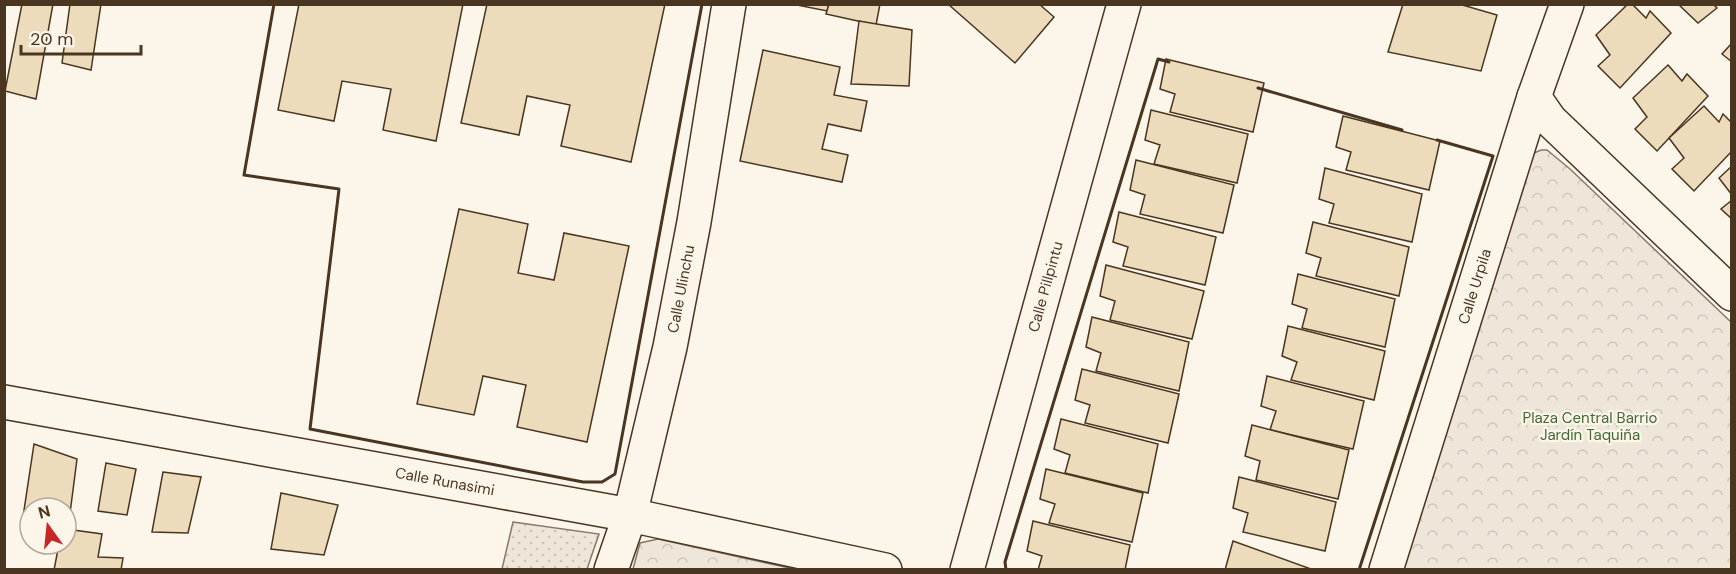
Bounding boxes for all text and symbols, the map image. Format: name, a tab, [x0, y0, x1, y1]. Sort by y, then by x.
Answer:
scale bar	[21, 18, 141, 56]
text: 20 m	[30, 27, 73, 51]
street label: Calle Pillpintu	[1023, 239, 1068, 334]
street label: Calle Ulinchu	[663, 243, 699, 335]
street label: Calle Urpila	[1453, 246, 1496, 327]
park label: Plaza Central Barrio Jardín Taquiña	[1523, 408, 1658, 445]
street label: Calle Runasimi	[394, 463, 496, 500]
north arrow	[18, 496, 78, 556]
text: N	[36, 500, 53, 524]

